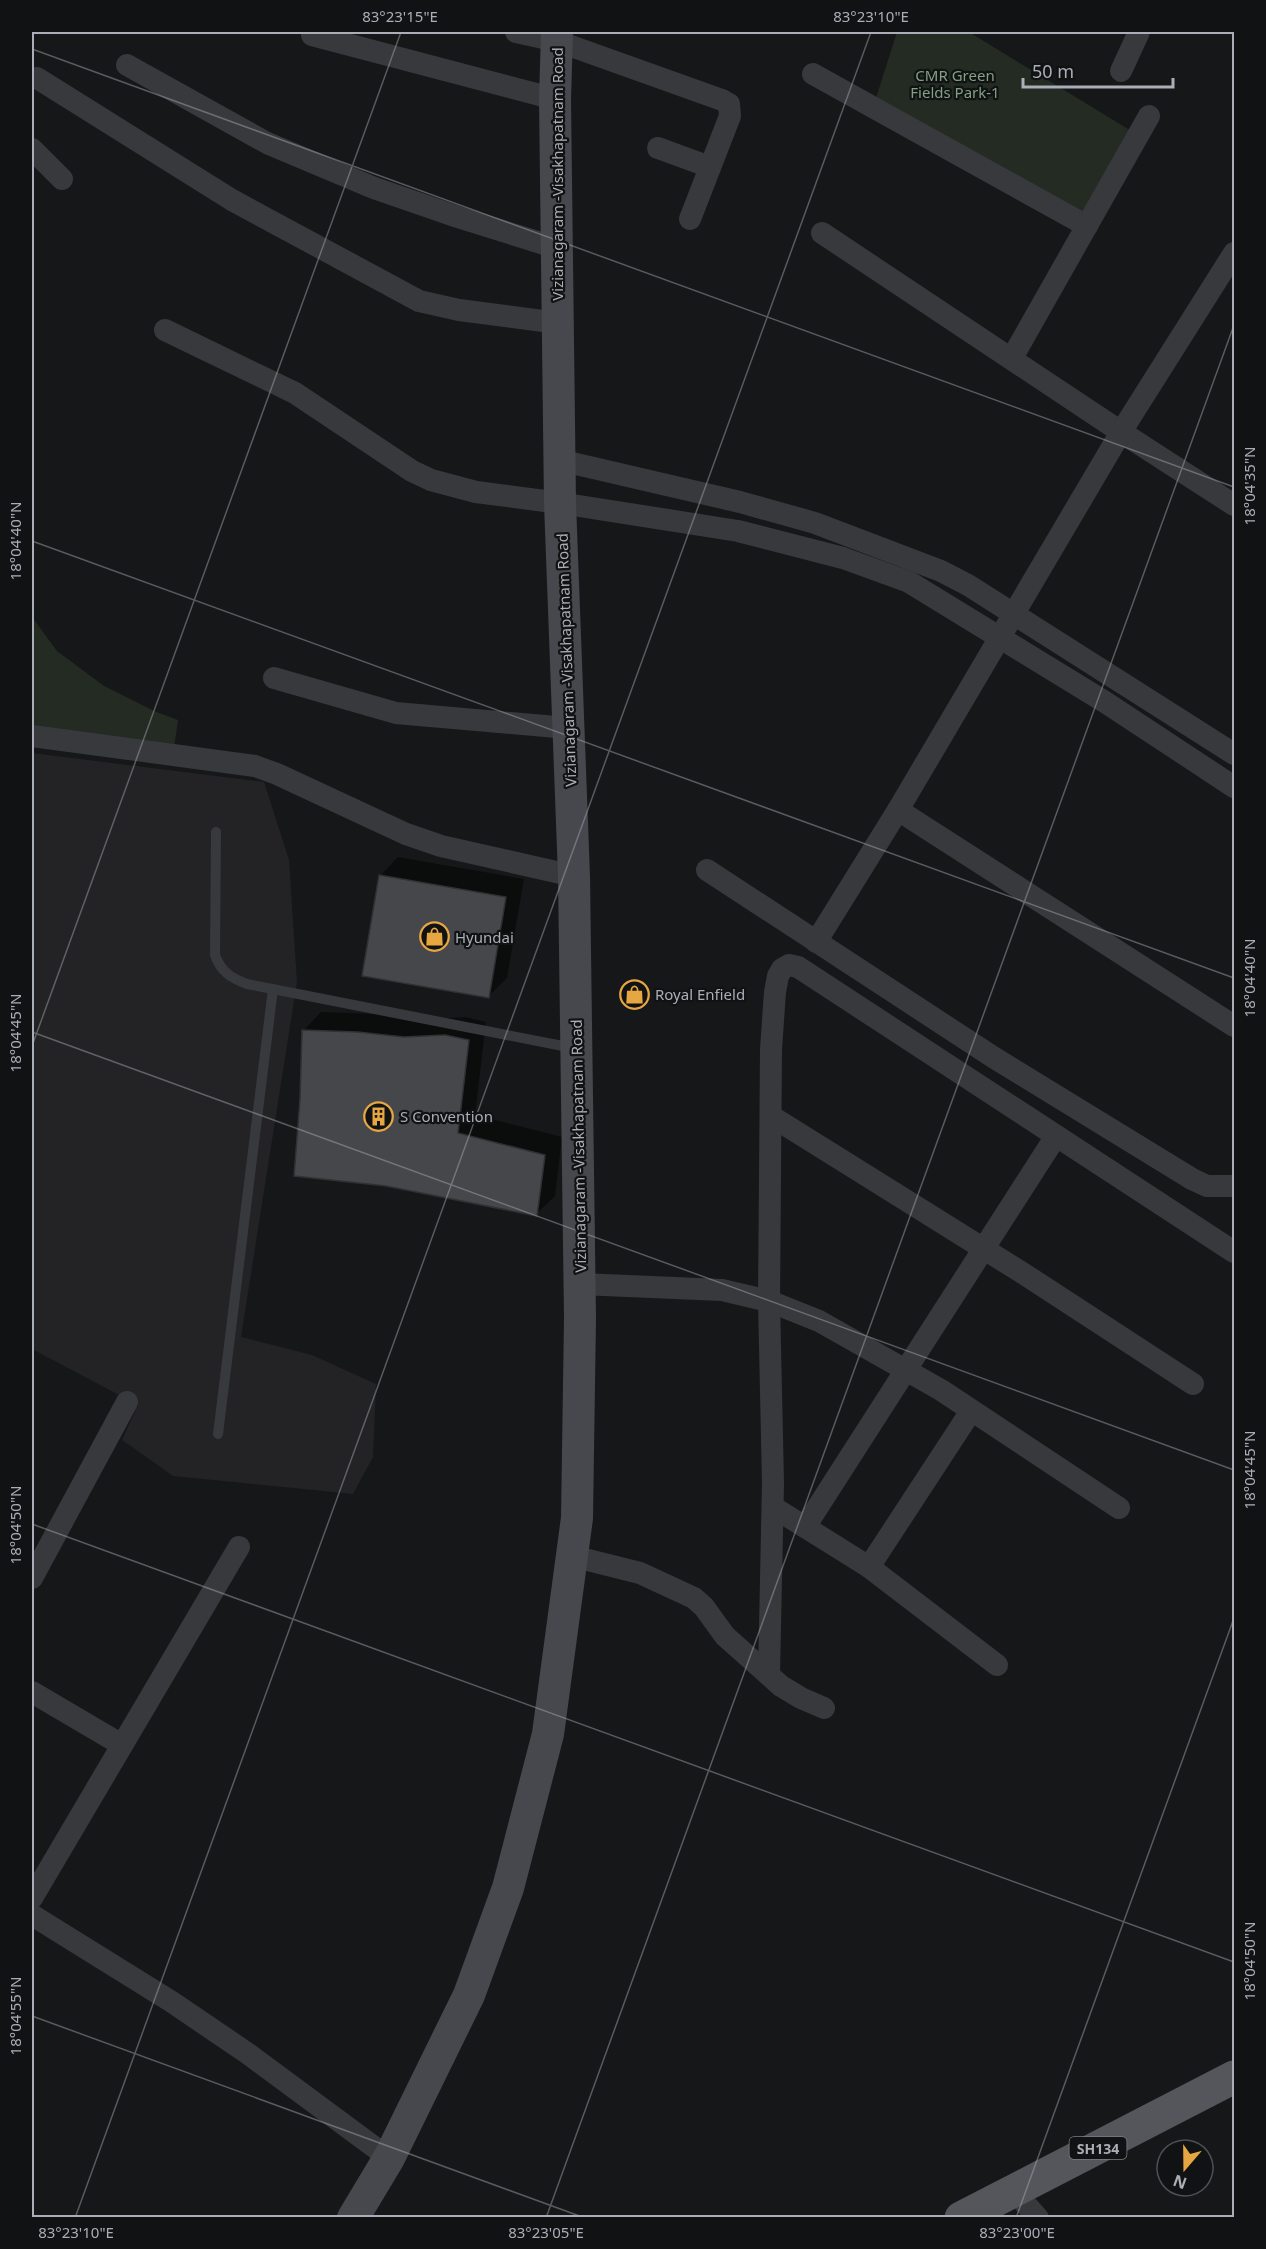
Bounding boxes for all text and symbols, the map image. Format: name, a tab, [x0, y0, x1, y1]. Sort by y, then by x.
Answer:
text: 83°23'15"E	[362, 6, 438, 26]
text: 83°23'10"E	[833, 6, 909, 26]
street label: Vizianagaram -Visakhapatnam Road	[547, 47, 567, 301]
scale bar	[1023, 51, 1173, 89]
text: 50 m	[1032, 59, 1074, 83]
park label: CMR Green Fields Park-1	[910, 65, 1000, 102]
text: 18°04'35"N	[1239, 447, 1259, 525]
text: 18°04'40"N	[5, 502, 25, 580]
street label: Vizianagaram -Visakhapatnam Road	[552, 533, 580, 787]
shop icon: Hyundai	[418, 921, 450, 953]
place label: Hyundai	[455, 927, 514, 947]
text: 18°04'40"N	[1239, 939, 1259, 1017]
shop icon: Royal Enfield	[618, 978, 650, 1010]
place label: Royal Enfield	[655, 984, 745, 1004]
text: 18°04'45"N	[5, 994, 25, 1072]
street label: Vizianagaram -Visakhapatnam Road	[566, 1019, 590, 1273]
building icon: S Convention	[363, 1100, 395, 1132]
place label: S Convention	[400, 1106, 493, 1126]
text: 18°04'45"N	[1239, 1431, 1259, 1509]
text: 18°04'50"N	[5, 1486, 25, 1564]
text: 18°04'50"N	[1239, 1922, 1259, 2000]
text: 18°04'55"N	[5, 1977, 25, 2055]
road number: SH134	[1070, 2137, 1126, 2159]
north arrow	[1155, 2138, 1215, 2198]
text: N	[1170, 2170, 1190, 2195]
text: 83°23'10"E	[38, 2222, 114, 2242]
text: 83°23'05"E	[508, 2222, 584, 2242]
text: 83°23'00"E	[979, 2222, 1055, 2242]

